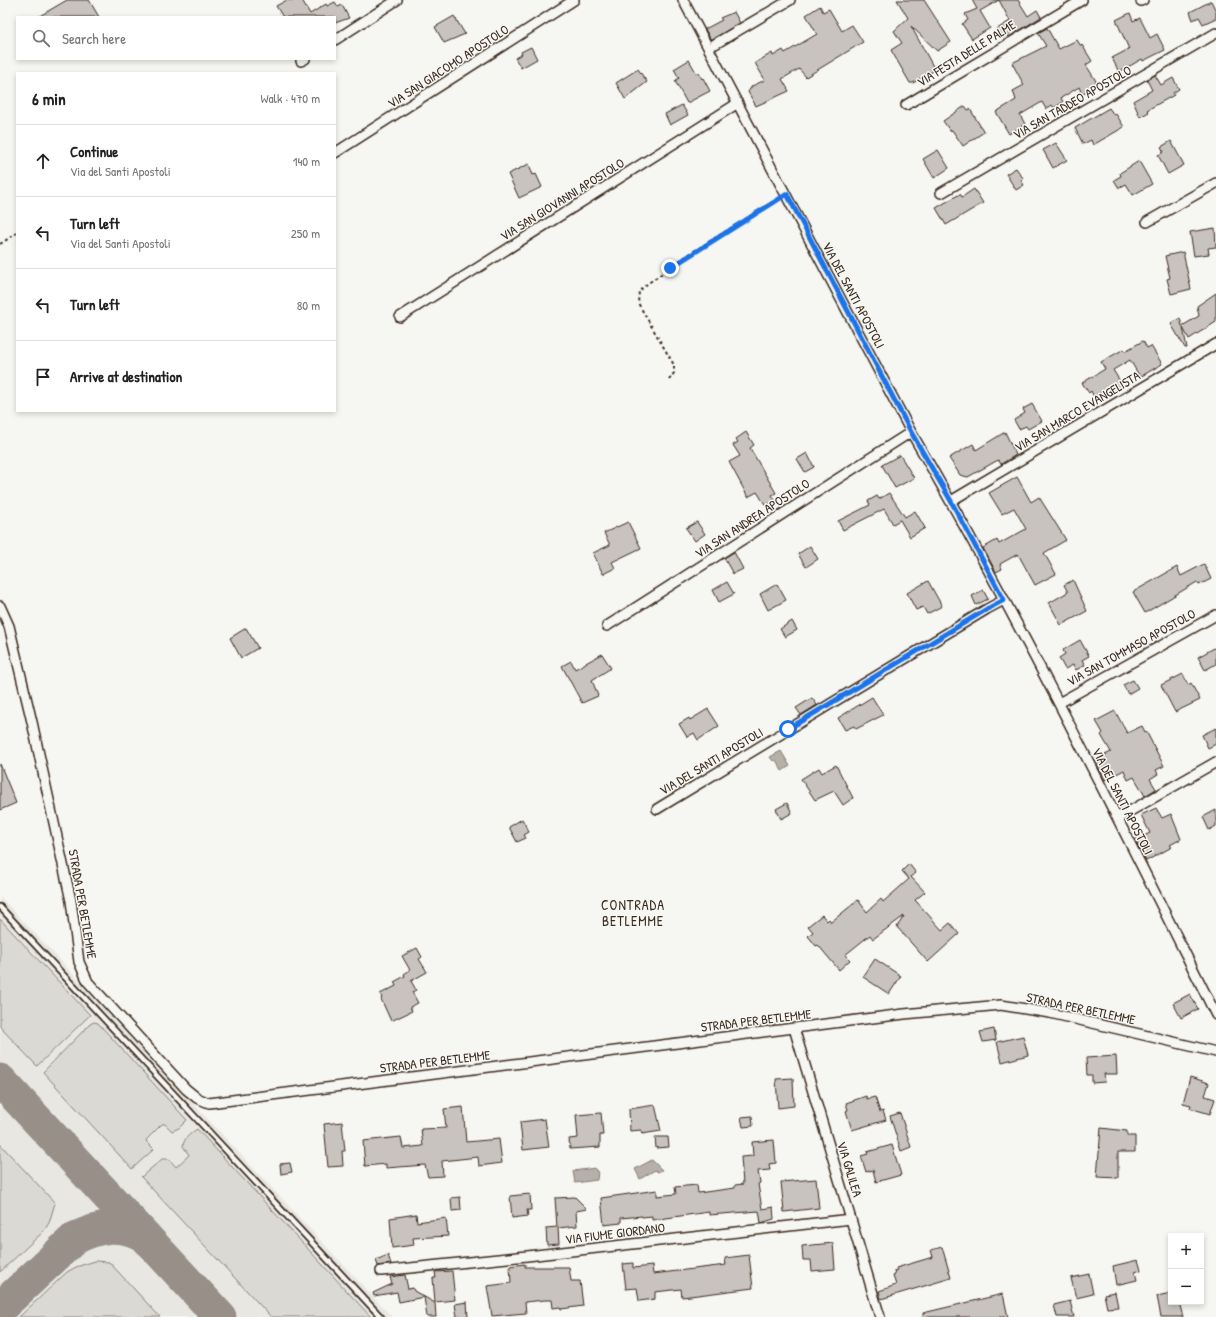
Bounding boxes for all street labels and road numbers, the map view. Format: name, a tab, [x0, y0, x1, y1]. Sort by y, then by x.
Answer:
street label: VIA FESTA DELLE PALME	[913, 15, 1019, 91]
street label: VIA SAN GIACOMO APOSTOLO	[384, 20, 512, 112]
street label: VIA SAN TADDEO APOSTOLO	[1010, 61, 1134, 143]
street label: VIA SAN GIOVANNI APOSTOLO	[497, 153, 627, 245]
street label: VIA DEL SANTI APOSTOLI	[818, 239, 890, 351]
street label: VIA SAN MARCO EVANGELISTA	[1011, 366, 1144, 456]
street label: VIA SAN ANDREA APOSTOLO	[691, 474, 813, 562]
street label: VIA SAN TOMMASO APOSTOLO	[1063, 604, 1199, 690]
street label: VIA DEL SANTI APOSTOLI	[656, 723, 766, 799]
street label: VIA DEL SANTI APOSTOLI	[1088, 744, 1158, 858]
street label: STRADA PER BETLEMME	[65, 848, 102, 960]
street label: STRADA PER BETLEMME	[1025, 988, 1137, 1028]
street label: STRADA PER BETLEMME	[700, 1004, 812, 1036]
street label: STRADA PER BETLEMME	[379, 1045, 491, 1077]
street label: VIA GALILEA	[833, 1139, 867, 1200]
street label: VIA FIUME GIORDANO	[564, 1218, 666, 1248]

